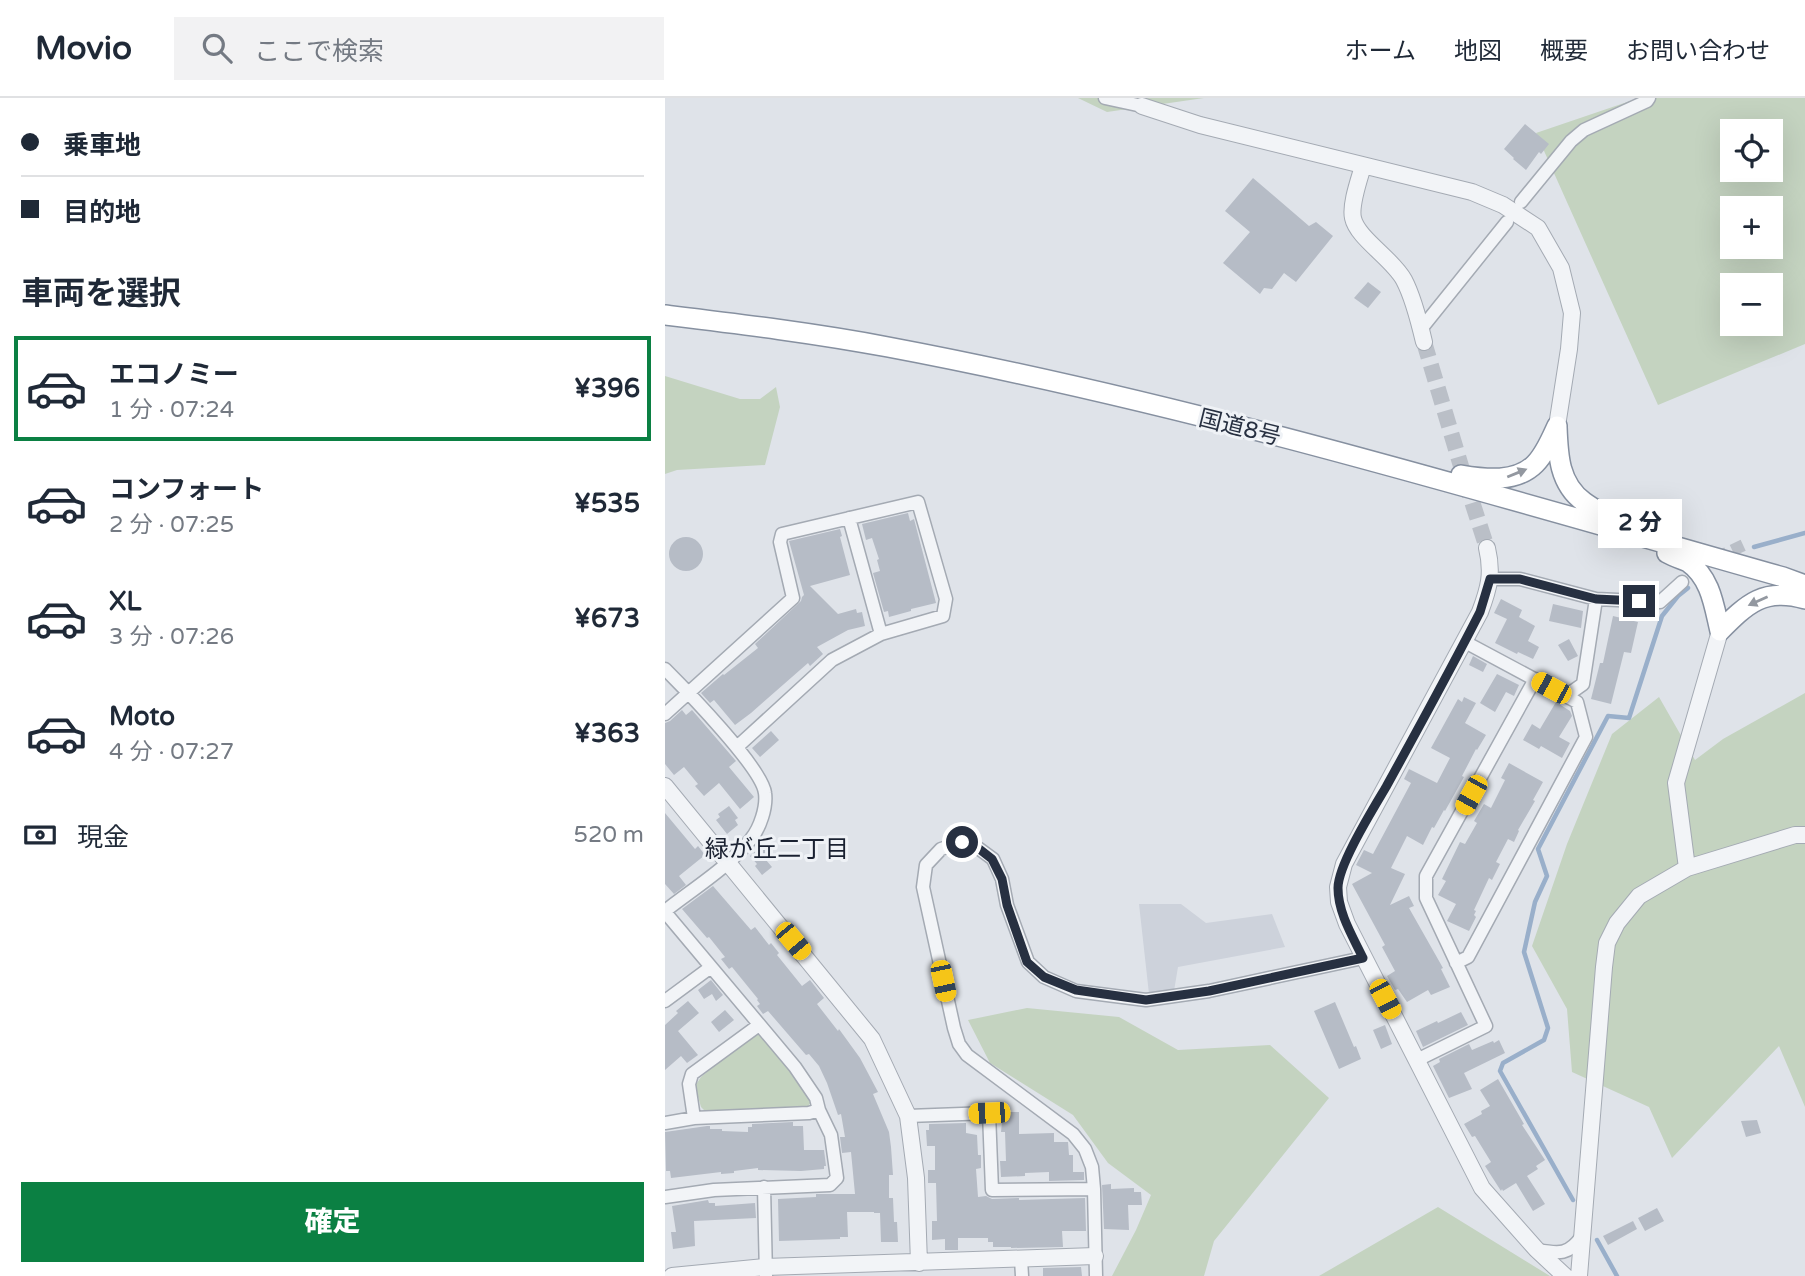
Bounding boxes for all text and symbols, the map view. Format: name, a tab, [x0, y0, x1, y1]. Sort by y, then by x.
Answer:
search box	[174, 17, 664, 80]
text: Movio	[35, 29, 132, 68]
icon: search	[198, 29, 236, 67]
text: ここで検索	[254, 36, 384, 67]
text: ホーム	[1345, 37, 1416, 66]
text: 地図	[1454, 37, 1502, 66]
text: 概要	[1540, 37, 1588, 66]
text: お問い合わせ	[1626, 37, 1770, 66]
map controls	[1720, 119, 1783, 336]
button: locate	[1720, 119, 1783, 182]
text: 乗車地	[63, 130, 141, 161]
button: +	[1720, 196, 1783, 259]
text: 目的地	[63, 197, 141, 228]
button: −	[1720, 273, 1783, 336]
text: 車両を選択	[21, 275, 181, 313]
icon: car	[25, 357, 88, 420]
text: エコノミー	[109, 359, 239, 390]
text: ¥396	[574, 373, 640, 404]
text: 1 分 · 07:24	[109, 396, 234, 424]
street label: 国道8号	[1196, 404, 1284, 452]
one-way arrow	[1507, 467, 1528, 478]
icon: car	[25, 472, 88, 535]
text: コンフォート	[109, 474, 264, 505]
text: ¥535	[574, 488, 640, 519]
callout: 2 分	[1597, 500, 1681, 548]
text: 2 分	[1618, 509, 1662, 537]
text: 2 分 · 07:25	[109, 511, 234, 539]
route end	[1623, 585, 1655, 617]
text: XL	[109, 586, 141, 617]
icon: car	[25, 587, 88, 650]
one-way arrow	[1747, 596, 1768, 607]
text: ¥673	[574, 603, 640, 634]
text: 3 分 · 07:26	[109, 623, 234, 651]
car	[1528, 669, 1575, 707]
text: Moto	[109, 701, 175, 732]
icon: car	[25, 702, 88, 765]
text: ¥363	[574, 718, 640, 749]
text: 4 分 · 07:27	[109, 738, 234, 766]
car	[1452, 772, 1491, 818]
icon: cash	[21, 816, 59, 854]
text: 520 m	[574, 821, 644, 849]
text: 現金	[77, 822, 129, 853]
route start	[946, 826, 978, 858]
district label: 緑が丘二丁目	[705, 835, 849, 864]
car	[772, 918, 815, 964]
car	[929, 958, 958, 1004]
car	[1366, 976, 1405, 1022]
car	[968, 1102, 1011, 1124]
button: 確定	[21, 1182, 644, 1262]

